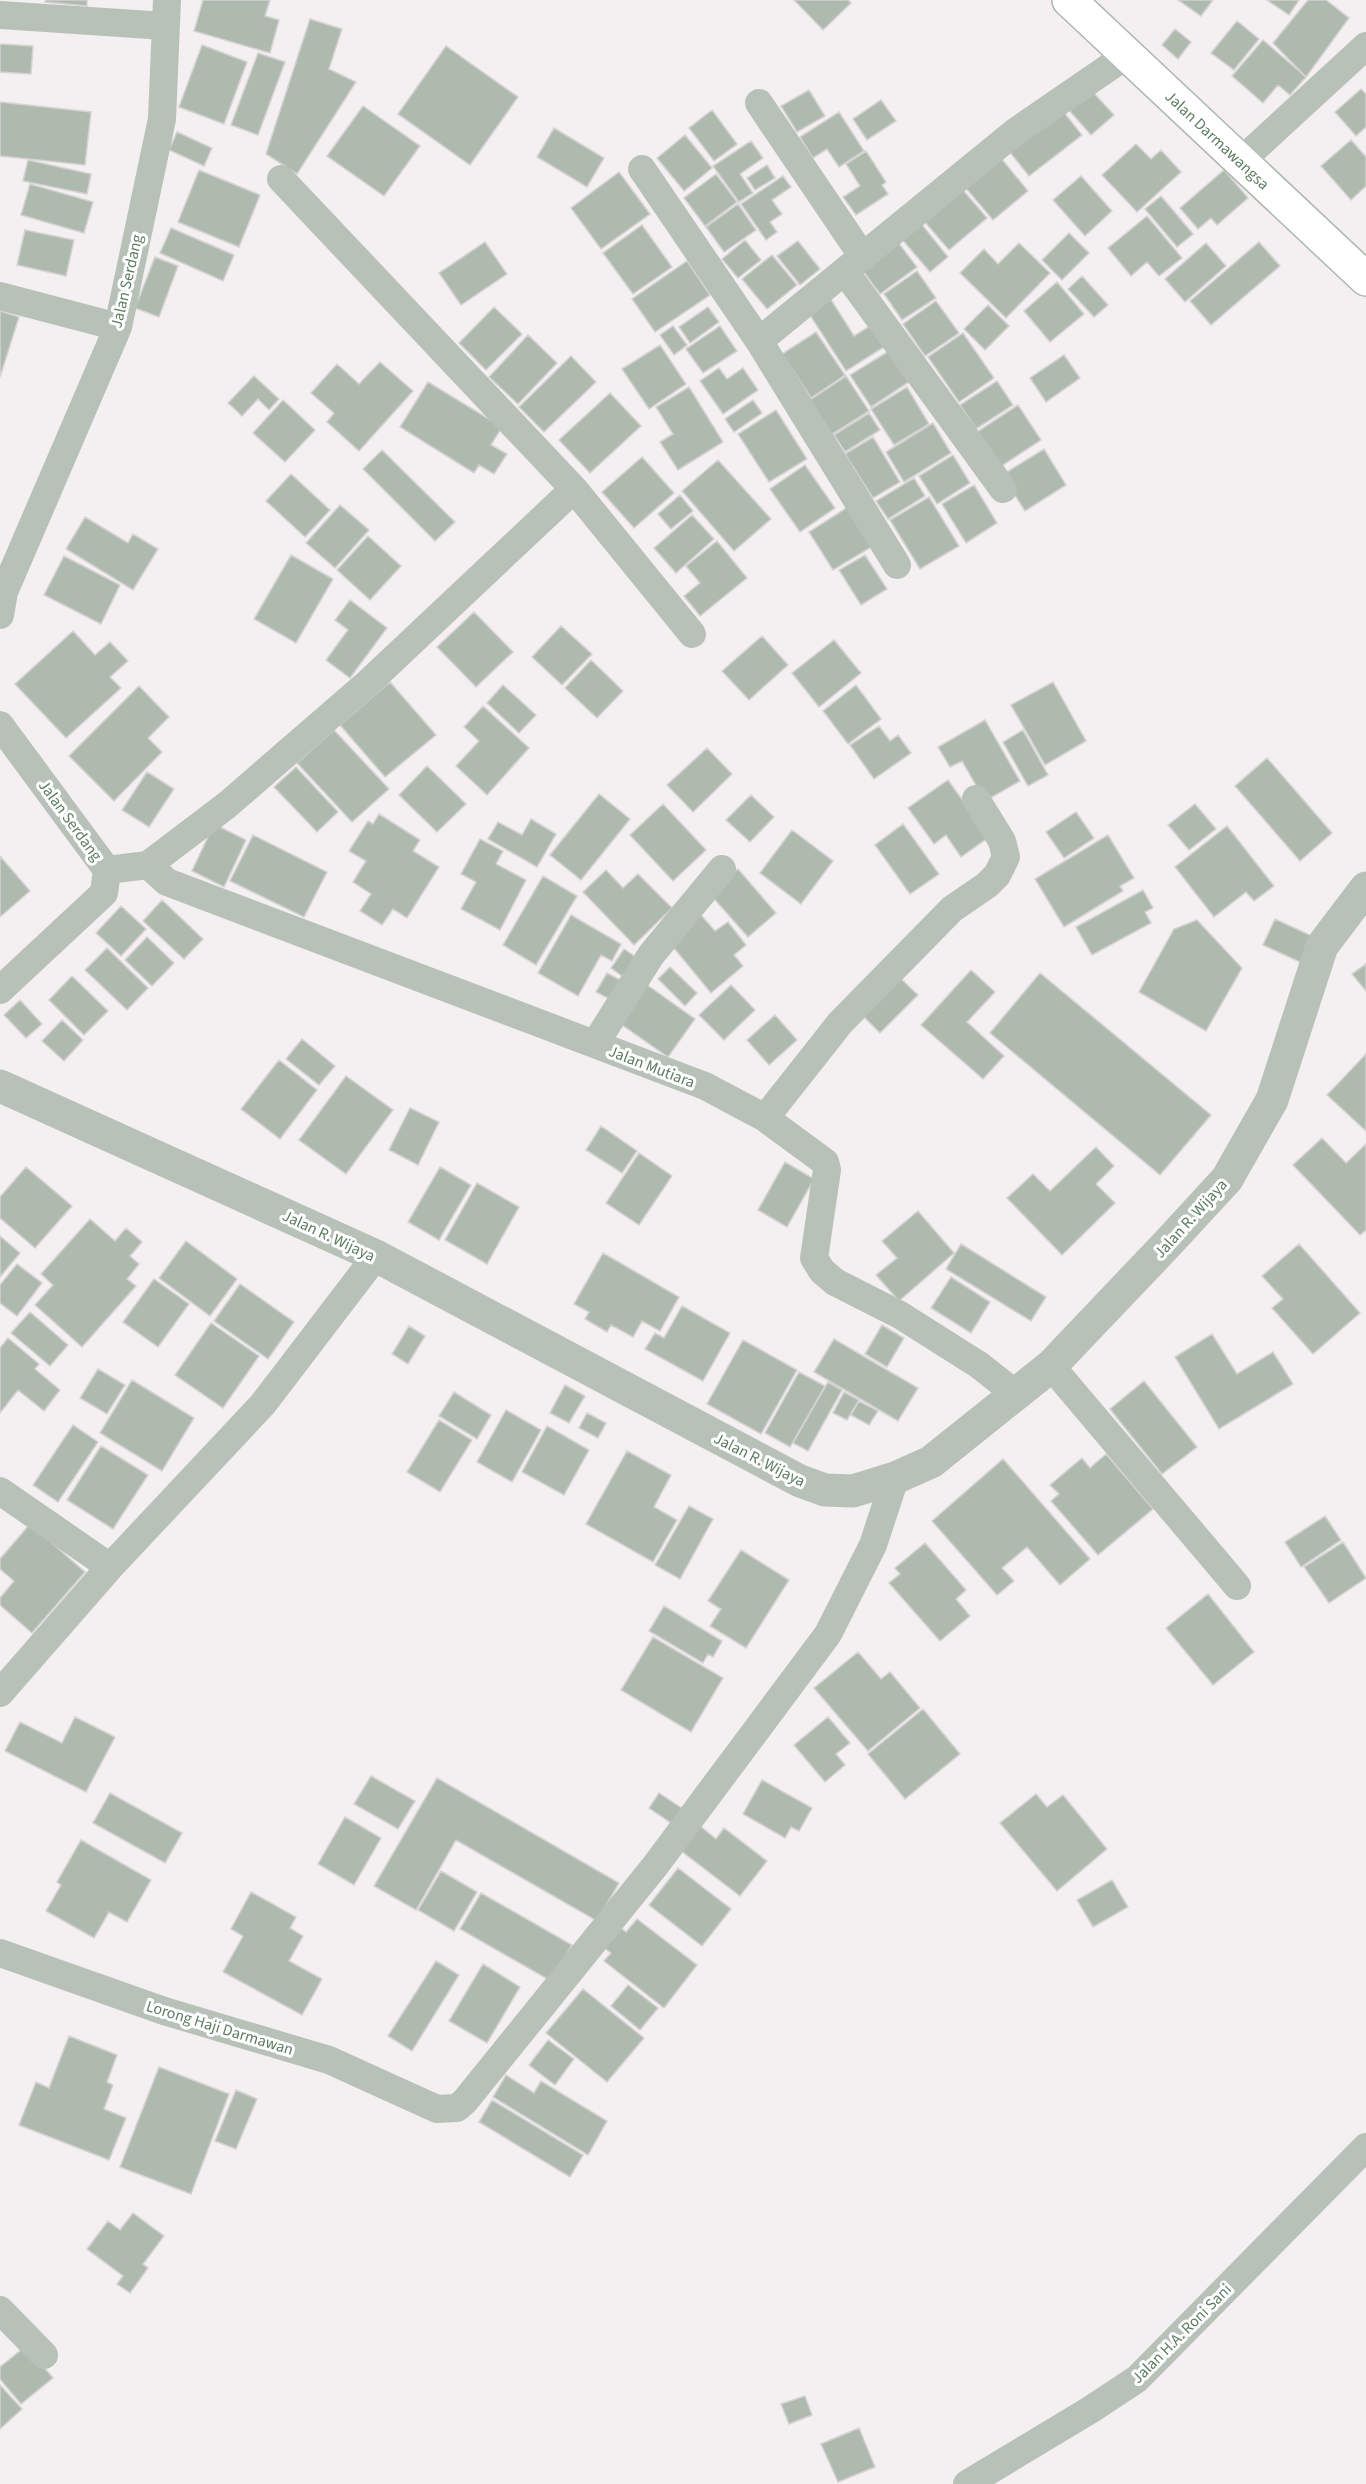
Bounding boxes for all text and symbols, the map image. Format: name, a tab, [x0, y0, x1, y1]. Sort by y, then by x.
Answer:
street label: Jalan Darmawangsa	[1160, 86, 1274, 195]
street label: Jalan Serdang	[106, 232, 148, 330]
street label: Jalan Serdang	[33, 776, 107, 866]
street label: Jalan Mutiara	[605, 1040, 698, 1093]
street label: Jalan R. Wijaya	[1149, 1174, 1232, 1263]
street label: Jalan R. Wijaya	[279, 1205, 378, 1267]
street label: Jalan R. Wijaya	[710, 1427, 809, 1492]
street label: Lorong Haji Darmawan	[143, 1995, 296, 2061]
street label: Jalan H.A. Roni Sani	[1127, 2279, 1236, 2388]

